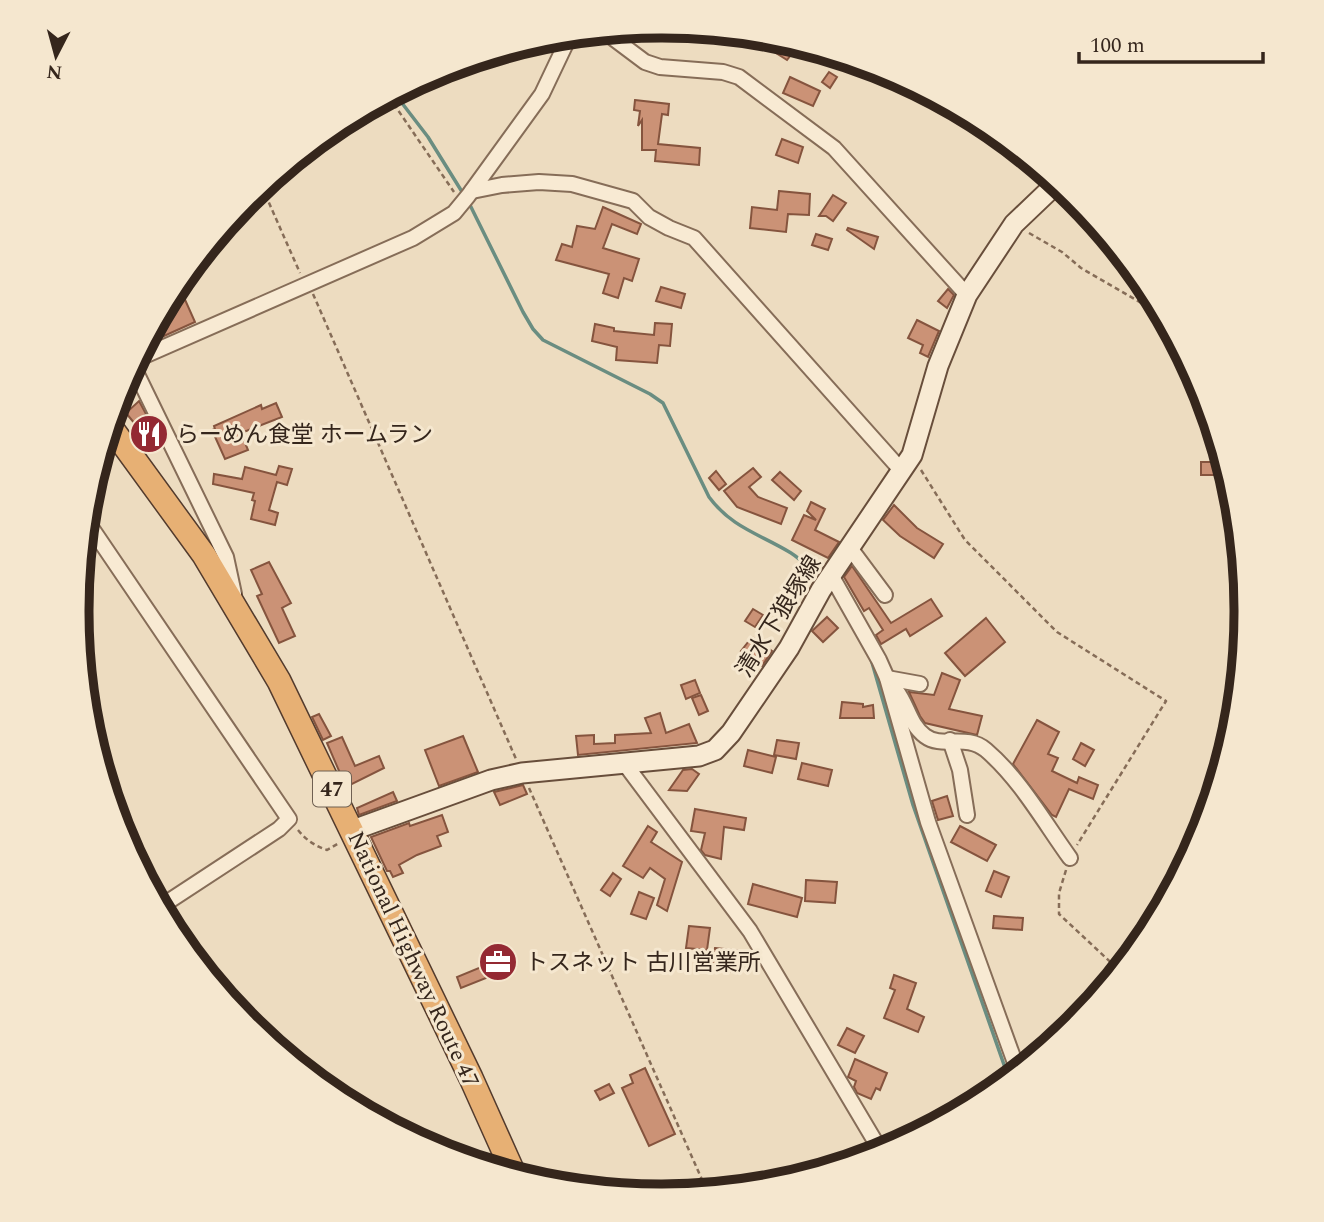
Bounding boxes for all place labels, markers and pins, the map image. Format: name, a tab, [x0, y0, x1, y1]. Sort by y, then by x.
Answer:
restaurant icon: らーめん食堂 ホームラン	[128, 413, 170, 455]
place label: らーめん食堂 ホームラン	[176, 418, 433, 453]
office icon: トスネット 古川営業所	[477, 941, 519, 983]
place label: トスネット 古川営業所	[525, 946, 761, 981]

